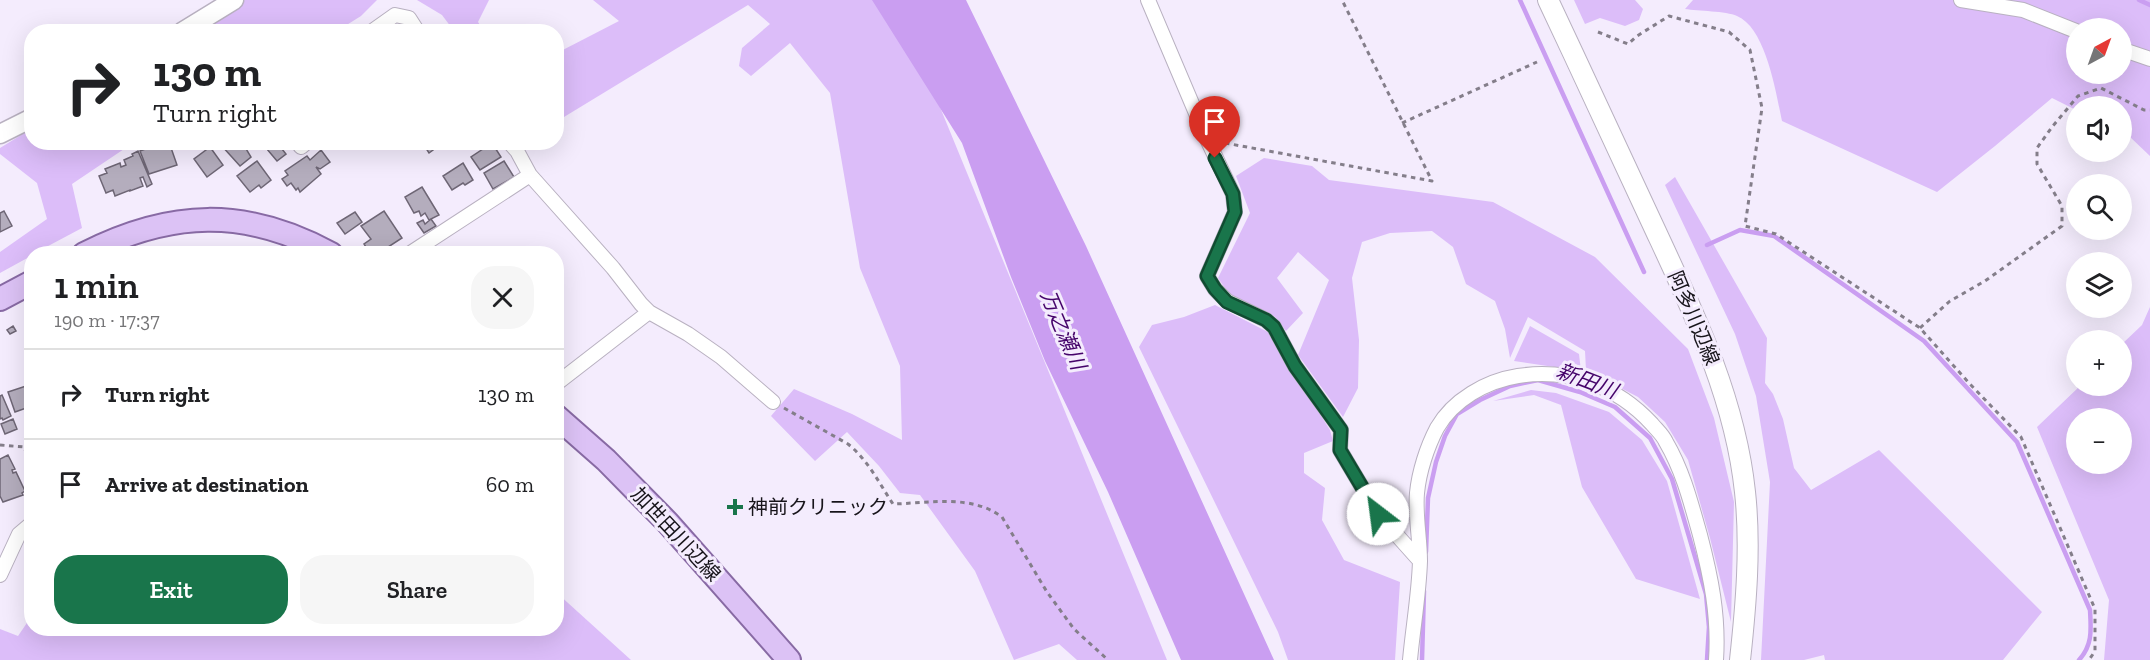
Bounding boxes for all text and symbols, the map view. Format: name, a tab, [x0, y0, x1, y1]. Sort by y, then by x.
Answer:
north arrow	[2066, 18, 2132, 84]
map controls	[2066, 18, 2132, 474]
text: 130 m	[153, 46, 261, 97]
icon: right	[54, 48, 132, 126]
pin	[1189, 96, 1240, 158]
button: sound	[2066, 96, 2132, 162]
text: Turn right	[153, 97, 277, 129]
icon: arrive	[1198, 105, 1231, 138]
button: search	[2066, 174, 2132, 240]
button: layers	[2066, 252, 2132, 318]
text: 1 min	[54, 264, 139, 307]
button: close	[471, 266, 534, 329]
street label: 阿多川辺線	[1663, 267, 1725, 369]
water label: 万之瀬川	[1036, 286, 1092, 375]
text: 190 m · 17:37	[54, 308, 160, 332]
button: +	[2066, 330, 2132, 396]
water label: 新田川	[1553, 358, 1623, 404]
icon: right	[54, 378, 87, 411]
text: Turn right	[105, 381, 209, 408]
text: 130 m	[478, 381, 534, 408]
button: −	[2066, 408, 2132, 474]
icon: arrive	[54, 468, 87, 501]
text: Arrive at destination	[105, 471, 308, 498]
text: 60 m	[486, 471, 534, 498]
street label: 加世田川辺線	[626, 482, 726, 586]
position arrow	[1346, 482, 1410, 546]
place label: 神前クリニック	[748, 495, 888, 519]
marker: 神前クリニック	[726, 498, 744, 516]
button: Exit	[54, 555, 288, 624]
button: Share	[300, 555, 534, 624]

